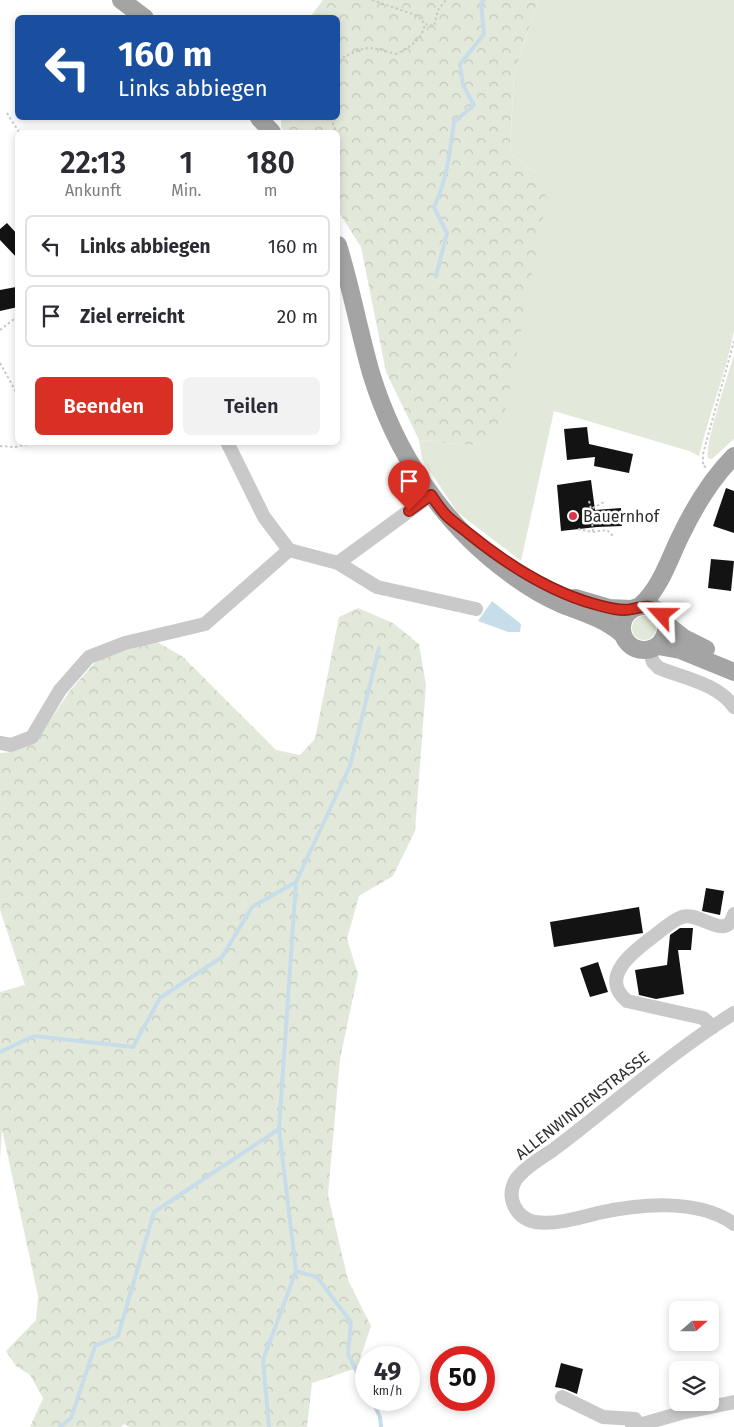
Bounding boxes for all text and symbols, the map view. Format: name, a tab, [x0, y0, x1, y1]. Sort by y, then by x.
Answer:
text: 160 m	[118, 33, 212, 75]
icon: left	[35, 35, 100, 100]
text: Links abbiegen	[118, 75, 268, 102]
text: 22:13	[60, 145, 126, 181]
text: 1	[180, 145, 193, 181]
text: 180	[247, 145, 295, 181]
text: Ankunft	[65, 181, 121, 200]
text: Min.	[171, 181, 201, 200]
text: m	[264, 181, 278, 200]
icon: left	[37, 232, 65, 260]
text: Links abbiegen	[80, 235, 211, 258]
text: 160 m	[268, 235, 318, 258]
icon: arrive	[37, 302, 65, 330]
text: Ziel erreicht	[80, 305, 185, 328]
text: 20 m	[277, 305, 318, 328]
button: Beenden	[35, 377, 173, 435]
button: Teilen	[183, 377, 320, 435]
pin	[388, 460, 430, 511]
icon: arrive	[395, 467, 423, 495]
place label: Bauernhof	[583, 507, 661, 526]
marker: Bauernhof	[567, 510, 579, 522]
position arrow	[635, 588, 687, 640]
street label: ALLENWINDENSTRASSE	[512, 1047, 653, 1164]
north arrow	[669, 1301, 719, 1351]
map controls	[669, 1301, 719, 1411]
speed limit sign: 50	[430, 1346, 495, 1411]
text: 49	[374, 1357, 401, 1387]
button: layers	[669, 1361, 719, 1411]
text: km/h	[373, 1384, 402, 1398]

